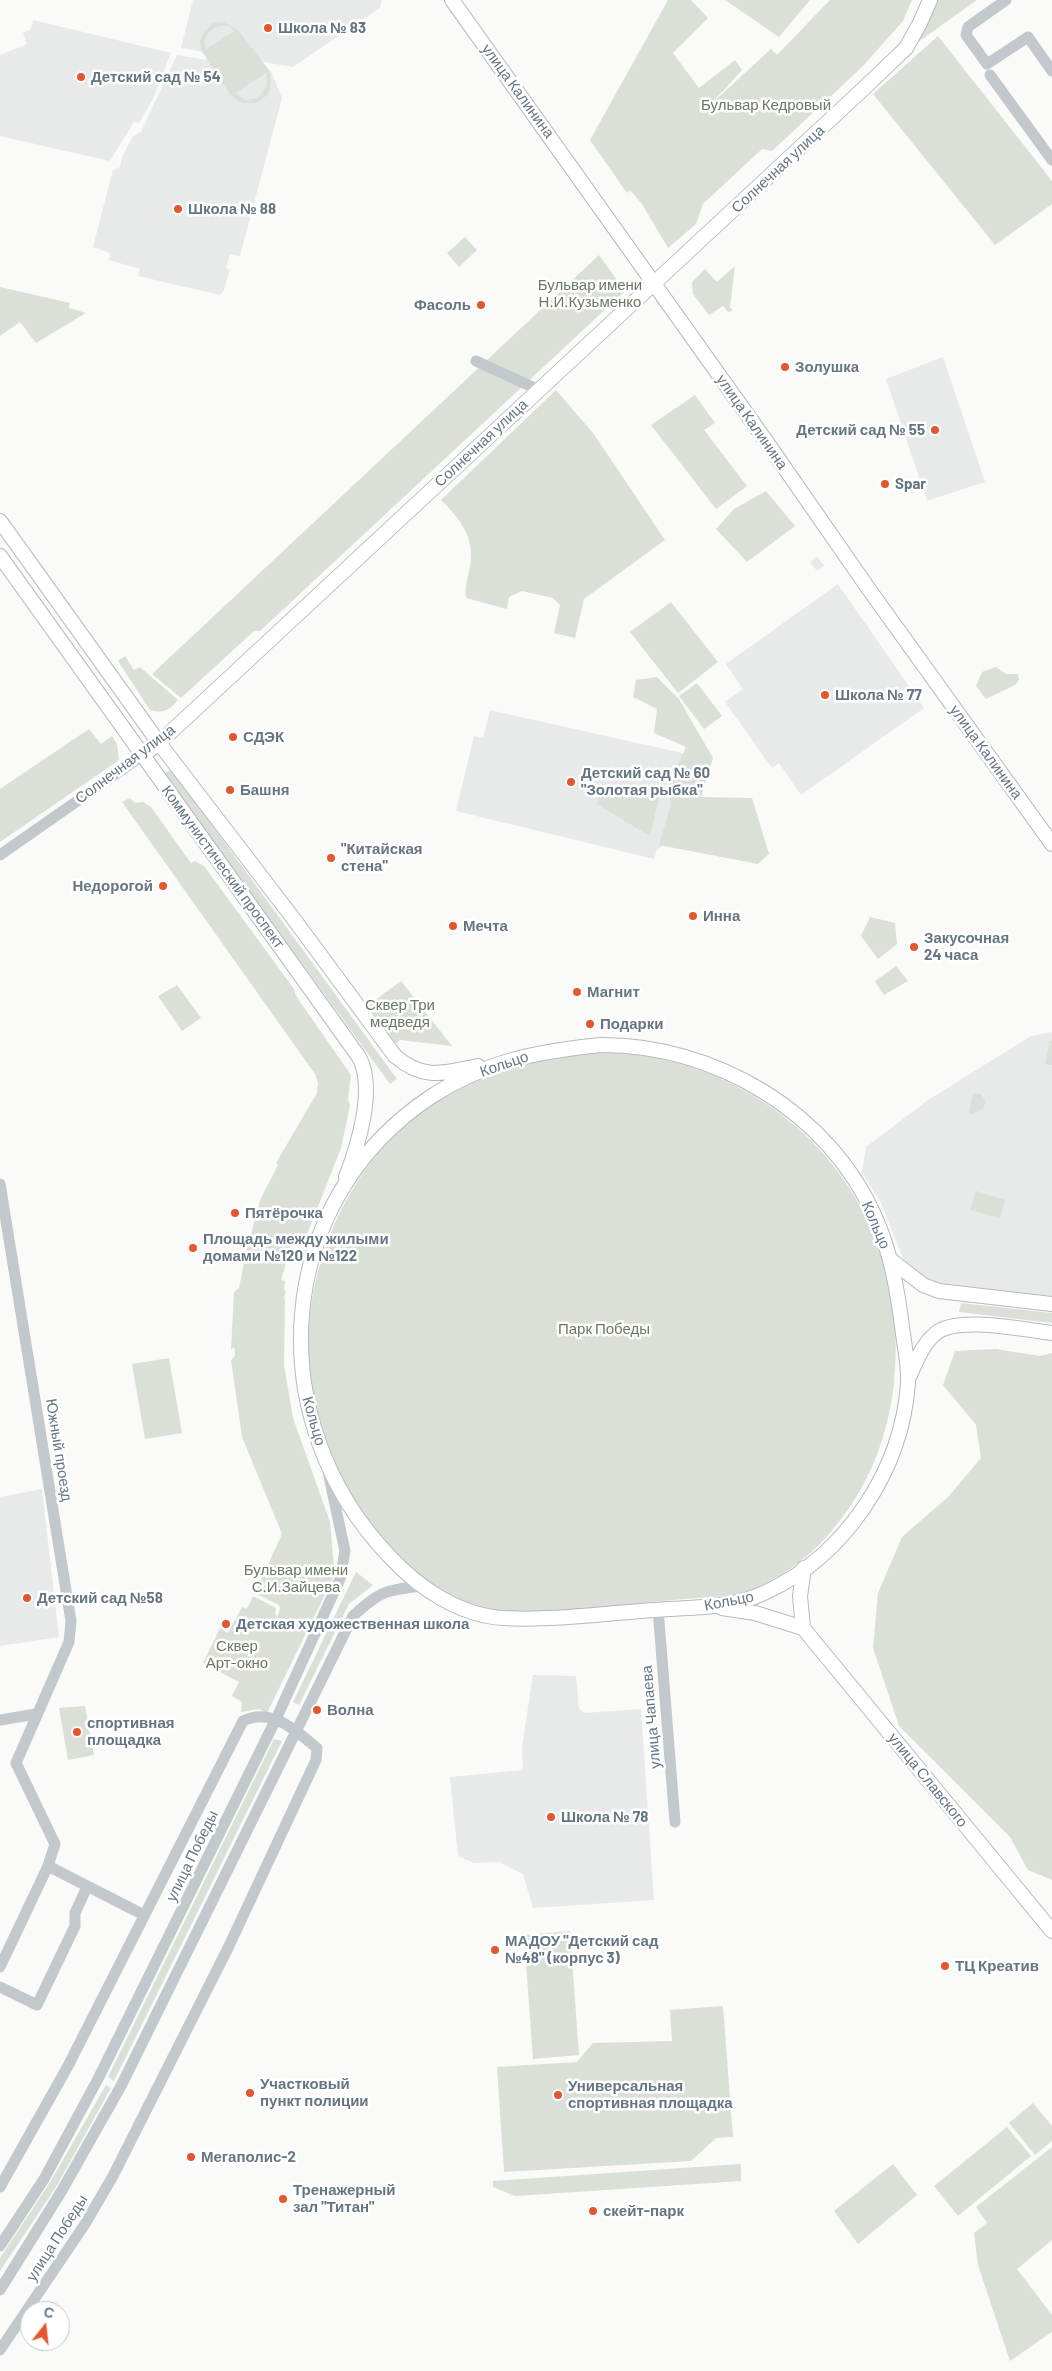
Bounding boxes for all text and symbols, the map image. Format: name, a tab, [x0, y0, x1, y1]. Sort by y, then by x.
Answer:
place label: Школа № 83	[278, 19, 366, 37]
marker: Школа № 83	[262, 22, 274, 34]
street label: улица Калинина	[478, 41, 558, 141]
place label: Детский сад № 54	[91, 68, 221, 86]
marker: Детский сад № 54	[75, 71, 87, 83]
park label: Бульвар Кедровый	[701, 96, 831, 114]
street label: Солнечная улица	[728, 121, 828, 217]
place label: Школа № 88	[188, 200, 276, 218]
marker: Школа № 88	[172, 203, 184, 215]
park label: Бульвар имени Н.И.Кузьменко	[538, 276, 642, 311]
place label: Фасоль	[414, 296, 471, 314]
marker: Фасоль	[475, 299, 487, 311]
place label: Золушка	[795, 358, 859, 376]
marker: Золушка	[779, 361, 791, 373]
street label: улица Калинина	[713, 371, 791, 473]
street label: Солнечная улица	[431, 395, 531, 491]
place label: Детский сад № 55	[796, 421, 925, 439]
marker: Детский сад № 55	[929, 424, 941, 436]
place label: Spar	[895, 475, 926, 493]
marker: Spar	[879, 478, 891, 490]
place label: Школа № 77	[835, 686, 922, 704]
marker: Школа № 77	[819, 689, 831, 701]
street label: улица Калинина	[946, 702, 1026, 802]
street label: Солнечная улица	[71, 721, 179, 807]
place label: СДЭК	[243, 728, 284, 746]
marker: СДЭК	[227, 731, 239, 743]
place label: Детский сад № 60 "Золотая рыбка"	[581, 764, 710, 799]
marker: Детский сад № 60 "Золотая рыбка"	[565, 776, 577, 788]
place label: Башня	[240, 781, 289, 799]
street label: Коммунистический проспект	[158, 782, 288, 952]
marker: Башня	[224, 784, 236, 796]
place label: "Китайская стена"	[341, 840, 423, 875]
marker: "Китайская стена"	[325, 852, 337, 864]
place label: Недорогой	[72, 877, 153, 895]
marker: Недорогой	[157, 880, 169, 892]
place label: Инна	[703, 907, 740, 925]
marker: Инна	[687, 910, 699, 922]
place label: Мечта	[463, 917, 508, 935]
marker: Мечта	[447, 920, 459, 932]
place label: Закусочная 24 часа	[924, 929, 1009, 964]
marker: Закусочная 24 часа	[908, 941, 920, 953]
place label: Магнит	[587, 983, 640, 1001]
marker: Магнит	[571, 986, 583, 998]
park label: Сквер Три медведя	[365, 996, 435, 1031]
place label: Подарки	[600, 1015, 664, 1033]
marker: Подарки	[584, 1018, 596, 1030]
street label: Кольцо	[477, 1047, 531, 1081]
street label: Кольцо	[858, 1198, 894, 1252]
place label: Пятёрочка	[245, 1204, 323, 1222]
marker: Пятёрочка	[229, 1207, 241, 1219]
place label: Площадь между жилыми домами №120 и №122	[203, 1230, 389, 1265]
marker: Площадь между жилыми домами №120 и №122	[187, 1242, 199, 1254]
park label: Парк Победы	[558, 1320, 650, 1338]
street label: Кольцо	[298, 1394, 330, 1448]
street label: Южный проезд	[42, 1397, 76, 1503]
park label: Бульвар имени С.И.Зайцева	[244, 1561, 348, 1596]
street label: Кольцо	[703, 1587, 755, 1615]
place label: Детский сад №58	[37, 1589, 163, 1607]
marker: Детский сад №58	[21, 1592, 33, 1604]
place label: Детская художественная школа	[236, 1615, 469, 1633]
marker: Детская художественная школа	[220, 1618, 232, 1630]
park label: Сквер Арт-окно	[206, 1637, 268, 1672]
street label: улица Чапаева	[638, 1665, 664, 1769]
place label: Волна	[327, 1701, 374, 1719]
marker: Волна	[311, 1704, 323, 1716]
place label: спортивная площадка	[87, 1714, 174, 1749]
marker: спортивная площадка	[71, 1726, 83, 1738]
street label: улица Славского	[884, 1729, 972, 1831]
street label: улица Победы	[162, 1807, 222, 1905]
place label: Школа № 78	[561, 1808, 648, 1826]
marker: Школа № 78	[545, 1811, 557, 1823]
place label: МАДОУ "Детский сад №48" (корпус 3)	[505, 1932, 658, 1967]
marker: МАДОУ "Детский сад №48" (корпус 3)	[489, 1944, 501, 1956]
place label: ТЦ Креатив	[955, 1957, 1039, 1975]
marker: ТЦ Креатив	[939, 1960, 951, 1972]
place label: Участковый пункт полиции	[260, 2075, 369, 2110]
place label: Универсальная спортивная площадка	[568, 2077, 733, 2112]
marker: Участковый пункт полиции	[244, 2087, 256, 2099]
marker: Универсальная спортивная площадка	[552, 2089, 564, 2101]
place label: Мегаполис-2	[201, 2148, 296, 2166]
marker: Мегаполис-2	[185, 2151, 197, 2163]
place label: Тренажерный зал "Титан"	[293, 2181, 396, 2216]
street label: улица Победы	[22, 2191, 92, 2285]
marker: Тренажерный зал "Титан"	[277, 2193, 289, 2205]
place label: скейт-парк	[603, 2202, 684, 2220]
marker: скейт-парк	[587, 2205, 599, 2217]
north arrow	[20, 2301, 70, 2351]
text: С	[42, 2302, 56, 2322]

